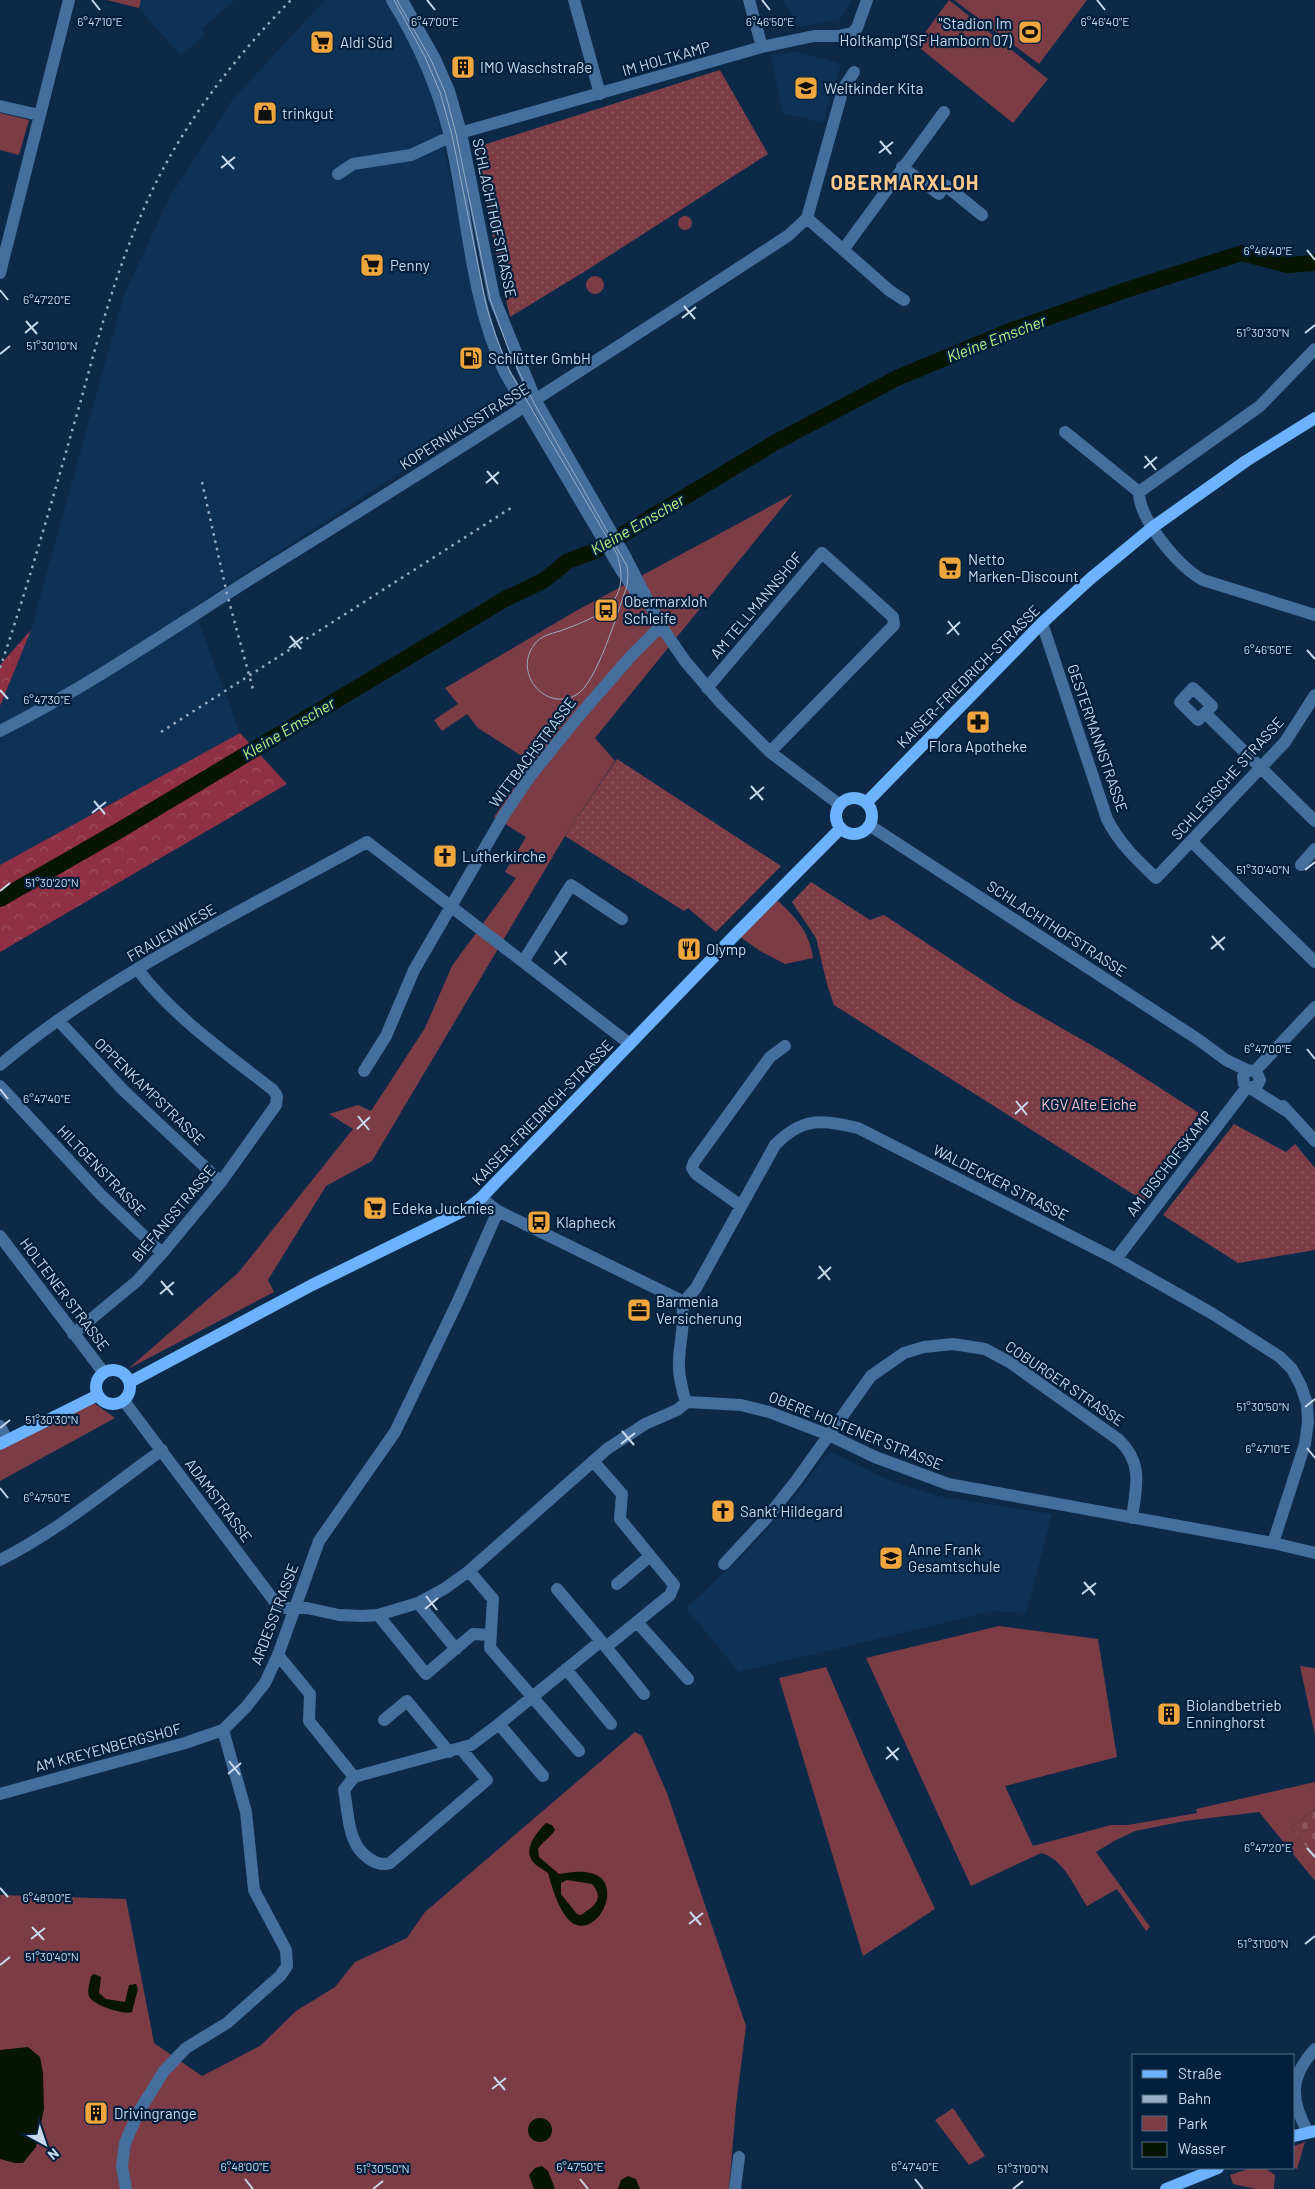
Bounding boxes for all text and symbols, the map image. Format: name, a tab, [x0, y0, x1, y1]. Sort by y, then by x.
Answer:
text: 6°47'10"E	[77, 14, 123, 28]
text: 6°47'00"E	[411, 14, 459, 28]
text: 6°46'50"E	[746, 14, 794, 28]
place label: "Stadion Im Holtkamp"(SF Hamborn 07)	[840, 14, 1012, 49]
text: 6°46'40"E	[1081, 14, 1129, 28]
sports icon: "Stadion Im Holtkamp"(SF Hamborn 07)	[1017, 19, 1043, 45]
supermarket icon: Aldi Süd	[309, 29, 335, 55]
place label: Aldi Süd	[340, 33, 393, 51]
street label: IM HOLTKAMP	[620, 37, 712, 79]
building icon: IMO Waschstraße	[450, 54, 476, 80]
place label: IMO Waschstraße	[480, 58, 592, 76]
school or university icon: Weltkinder Kita	[793, 75, 819, 101]
place label: Weltkinder Kita	[824, 79, 923, 97]
shop icon: trinkgut	[252, 100, 278, 126]
place label: trinkgut	[282, 104, 334, 122]
street label: SCHLACHTHOFSTRASSE	[469, 137, 521, 299]
district label: OBERMARXLOH	[831, 170, 979, 194]
text: 6°46'40"E	[1244, 243, 1292, 257]
supermarket icon: Penny	[359, 252, 385, 278]
place label: Penny	[390, 256, 430, 274]
text: 6°47'20"E	[23, 292, 71, 306]
water label: Kleine Emscher	[944, 310, 1050, 366]
text: 51°30'30"N	[1236, 325, 1290, 339]
text: 51°30'10"N	[26, 338, 78, 352]
fuel station icon: Schlütter GmbH	[458, 345, 484, 371]
place label: Schlütter GmbH	[488, 349, 591, 367]
street label: KOPERNIKUSSTRASSE	[396, 379, 532, 473]
water label: Kleine Emscher	[587, 489, 688, 558]
street label: AM TELLMANNSHOF	[706, 548, 806, 662]
place label: Netto Marken-Discount	[968, 550, 1079, 585]
supermarket icon: Netto Marken-Discount	[937, 555, 963, 581]
place label: Obermarxloh Schleife	[624, 592, 707, 627]
bus stop icon: Obermarxloh Schleife	[593, 597, 619, 623]
street label: KAISER-FRIEDRICH-STRASSE	[893, 601, 1043, 751]
text: 6°46'50"E	[1244, 642, 1292, 656]
street label: GESTERMANNSTRASSE	[1064, 662, 1132, 814]
text: 6°47'30"E	[23, 692, 71, 706]
water label: Kleine Emscher	[238, 692, 339, 763]
street label: WITTBACHSTRASSE	[485, 694, 579, 810]
pharmacy icon: Flora Apotheke	[965, 709, 991, 735]
street label: SCHLESISCHE STRASSE	[1167, 713, 1287, 843]
place label: Flora Apotheke	[929, 737, 1027, 755]
church icon: Lutherkirche	[432, 843, 458, 869]
place label: Lutherkirche	[462, 847, 546, 865]
text: 51°30'40"N	[1236, 862, 1290, 876]
text: 51°30'20"N	[25, 875, 79, 889]
street label: SCHLACHTHOFSTRASSE	[984, 876, 1130, 980]
street label: FRAUENWIESE	[123, 899, 219, 965]
restaurant icon: Olymp	[676, 936, 702, 962]
place label: Olymp	[706, 940, 746, 958]
street label: OPPENKAMPSTRASSE	[91, 1034, 209, 1148]
street label: KAISER-FRIEDRICH-STRASSE	[468, 1036, 616, 1188]
text: 6°47'00"E	[1244, 1041, 1292, 1055]
text: 6°47'40"E	[23, 1091, 71, 1105]
park label: KGV Alte Eiche	[1041, 1095, 1137, 1113]
street label: AM BISCHOFSKAMP	[1122, 1107, 1216, 1219]
street label: HILTGENSTRASSE	[54, 1121, 150, 1219]
street label: WALDECKER STRASSE	[930, 1140, 1072, 1224]
street label: BIEFANGSTRASSE	[127, 1161, 219, 1265]
supermarket icon: Edeka Jucknies	[362, 1195, 388, 1221]
place label: Edeka Jucknies	[392, 1199, 494, 1217]
bus stop icon: Klapheck	[526, 1209, 552, 1235]
place label: Klapheck	[556, 1213, 616, 1231]
street label: HOLTENER STRASSE	[17, 1234, 113, 1354]
place label: Barmenia Versicherung	[656, 1292, 742, 1327]
office icon: Barmenia Versicherung	[626, 1297, 652, 1323]
street label: COBURGER STRASSE	[1002, 1337, 1128, 1429]
street label: OBERE HOLTENER STRASSE	[766, 1387, 946, 1473]
text: 51°30'50"N	[1236, 1399, 1290, 1413]
text: 51°30'30"N	[25, 1412, 79, 1426]
text: 6°47'10"E	[1245, 1441, 1291, 1455]
street label: ADAMSTRASSE	[182, 1455, 256, 1545]
text: 6°47'50"E	[23, 1490, 71, 1504]
church icon: Sankt Hildegard	[710, 1498, 736, 1524]
place label: Sankt Hildegard	[740, 1502, 843, 1520]
place label: Anne Frank Gesamtschule	[908, 1540, 1000, 1575]
school or university icon: Anne Frank Gesamtschule	[878, 1545, 904, 1571]
street label: ARDESSTRASSE	[246, 1561, 302, 1667]
place label: Biolandbetrieb Enninghorst	[1186, 1696, 1282, 1731]
building icon: Biolandbetrieb Enninghorst	[1156, 1701, 1182, 1727]
street label: AM KREYENBERGSHOF	[33, 1719, 184, 1775]
text: 6°47'20"E	[1244, 1840, 1292, 1854]
text: 6°48'00"E	[22, 1890, 72, 1904]
text: 51°31'00"N	[1237, 1936, 1289, 1950]
text: 51°30'40"N	[25, 1949, 79, 1963]
legend	[1132, 2054, 1295, 2169]
text: Straße	[1178, 2064, 1222, 2082]
text: Bahn	[1178, 2089, 1211, 2107]
building icon: Drivingrange	[83, 2100, 109, 2126]
place label: Drivingrange	[114, 2104, 197, 2122]
text: Park	[1178, 2114, 1208, 2132]
north arrow	[20, 2119, 70, 2169]
text: Wasser	[1178, 2139, 1226, 2157]
text: N	[45, 2145, 63, 2164]
text: 6°48'00"E	[220, 2159, 270, 2173]
text: 6°47'50"E	[556, 2159, 604, 2173]
text: 6°47'40"E	[891, 2159, 939, 2173]
text: 51°30'50"N	[356, 2161, 410, 2175]
text: 51°31'00"N	[997, 2161, 1049, 2175]

